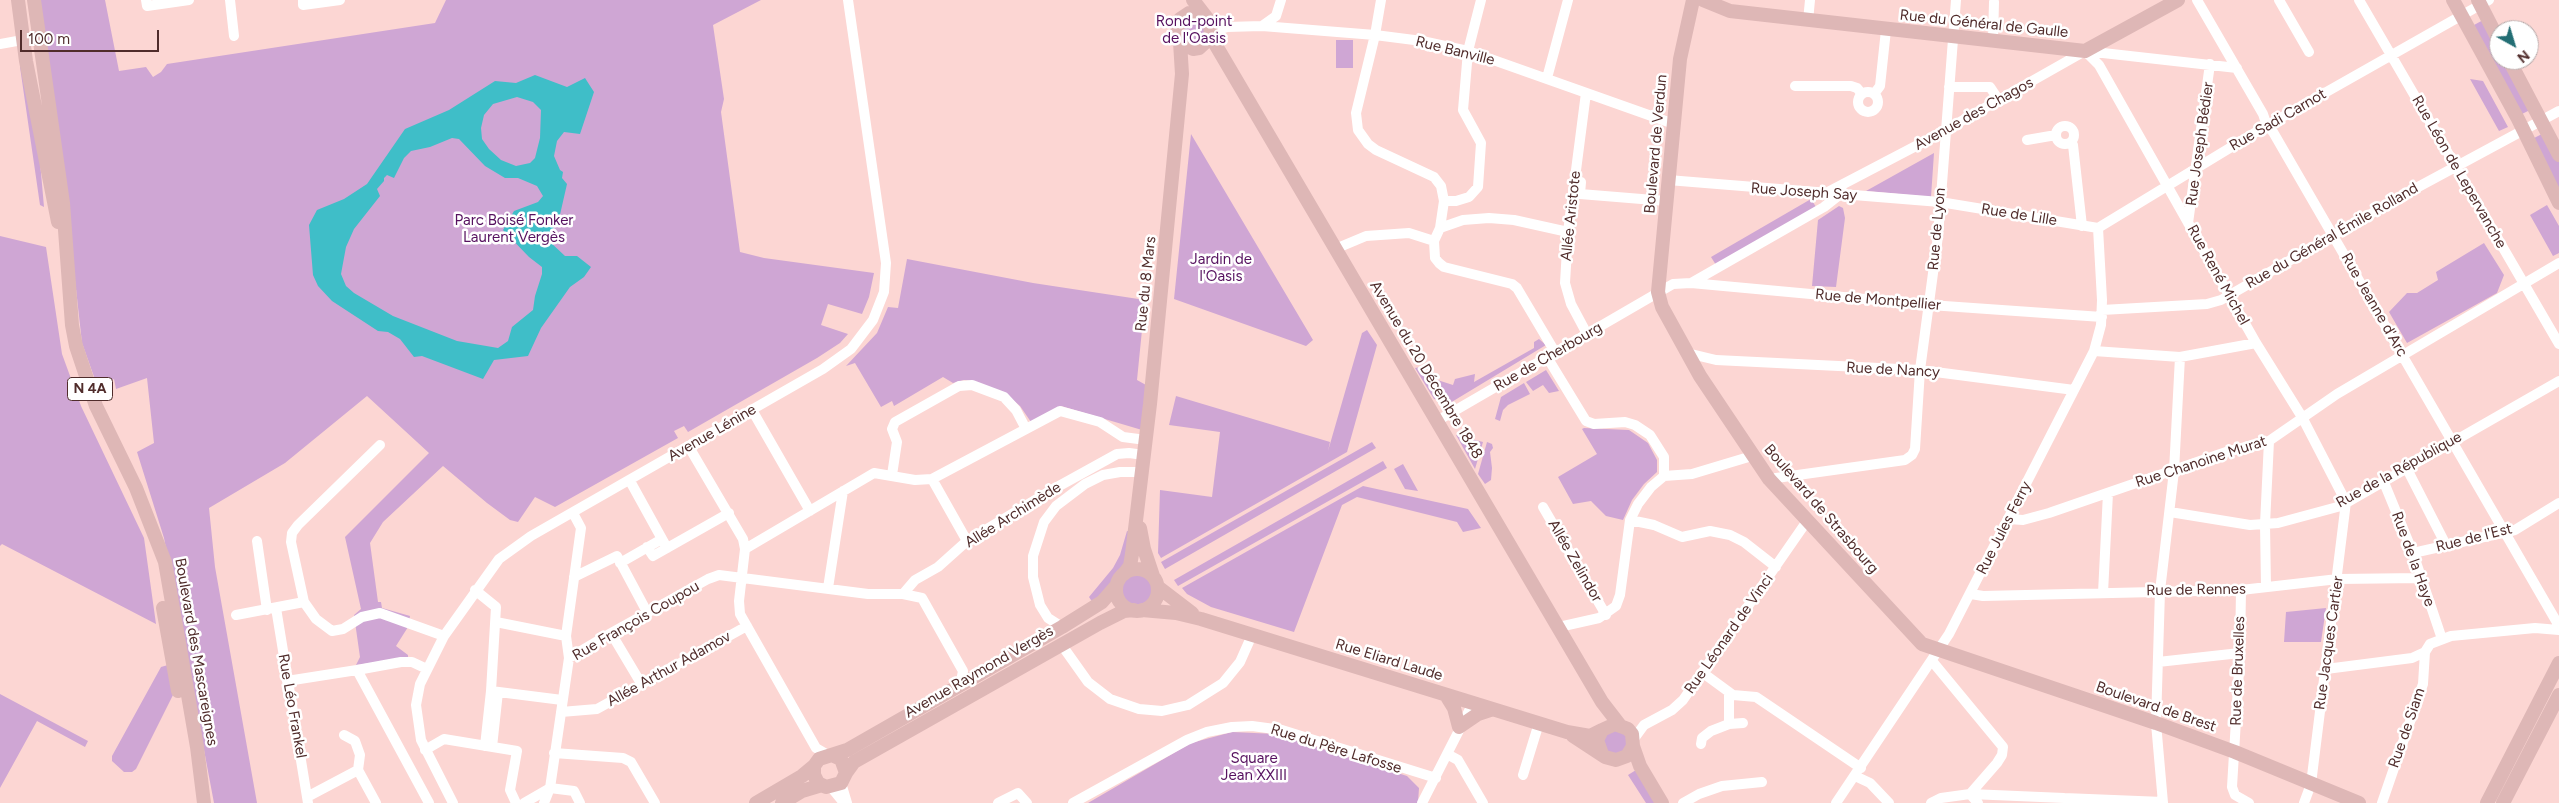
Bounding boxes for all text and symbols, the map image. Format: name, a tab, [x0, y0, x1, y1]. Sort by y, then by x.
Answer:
street label: Rue du Général de Gaulle	[1899, 6, 2069, 42]
park label: Rond-point de l'Oasis	[1156, 13, 1232, 48]
scale bar	[22, 20, 161, 52]
north arrow	[2489, 20, 2539, 70]
text: 100 m	[28, 30, 70, 48]
street label: Rue Banville	[1414, 32, 1496, 70]
text: N	[2514, 46, 2533, 66]
street label: Boulevard de Verdun	[1641, 74, 1671, 214]
street label: Avenue des Chagos	[1911, 74, 2037, 154]
street label: Rue Joseph Bédier	[2182, 81, 2218, 207]
street label: Rue Sadi Carnot	[2226, 85, 2330, 155]
street label: Rue Léon de Lepervanche	[2408, 92, 2510, 252]
street label: Allée Aristote	[1557, 170, 1585, 262]
street label: Rue Joseph Say	[1750, 179, 1858, 205]
street label: Rue du Général Émile Rolland	[2243, 179, 2421, 293]
street label: Rue de Lyon	[1924, 187, 1950, 271]
street label: Rue de Lille	[1980, 200, 2058, 230]
park label: Parc Boisé Fonker Laurent Vergès	[455, 212, 573, 247]
street label: Rue René Michel	[2183, 222, 2253, 328]
street label: Rue du 8 Mars	[1132, 235, 1160, 333]
street label: Rue Jeanne d'Arc	[2337, 250, 2411, 360]
park label: Jardin de l'Oasis	[1190, 251, 1252, 286]
street label: Avenue du 20 Décembre 1848	[1366, 278, 1486, 462]
street label: Rue de Montpellier	[1814, 286, 1942, 314]
street label: Rue de Cherbourg	[1490, 319, 1606, 395]
street label: Rue de Nancy	[1846, 359, 1940, 381]
road number: N 4A	[68, 378, 112, 400]
street label: Avenue Lénine	[665, 400, 759, 466]
street label: Rue de la République	[2333, 428, 2465, 512]
street label: Rue Chanoine Murat	[2133, 432, 2269, 492]
street label: Boulevard de Strasbourg	[1760, 441, 1882, 577]
street label: Allée Archimède	[962, 478, 1064, 552]
street label: Rue Jules Ferry	[1973, 478, 2035, 578]
street label: Rue de la Haye	[2387, 509, 2439, 609]
street label: Allée Zelindor	[1544, 517, 1606, 605]
street label: Rue de l'Est	[2434, 520, 2514, 556]
street label: Boulevard des Mascareignes	[171, 557, 221, 747]
street label: Rue Léonard de Vinci	[1681, 570, 1777, 698]
street label: Rue Jacques Cartier	[2311, 575, 2347, 711]
street label: Rue François Coupou	[569, 577, 703, 665]
street label: Rue de Rennes	[2146, 580, 2246, 600]
street label: Rue de Bruxelles	[2227, 616, 2249, 726]
street label: Avenue Raymond Vergès	[901, 622, 1057, 722]
street label: Allée Arthur Adamov	[604, 627, 734, 711]
street label: Rue Eliard Laude	[1333, 635, 1445, 685]
street label: Rue Léo Frankel	[274, 652, 310, 760]
street label: Boulevard de Brest	[2093, 678, 2219, 736]
street label: Rue de Siam	[2385, 686, 2429, 770]
street label: Rue du Père Lafosse	[1268, 721, 1404, 777]
park label: Square Jean XXIII	[1221, 750, 1287, 785]

